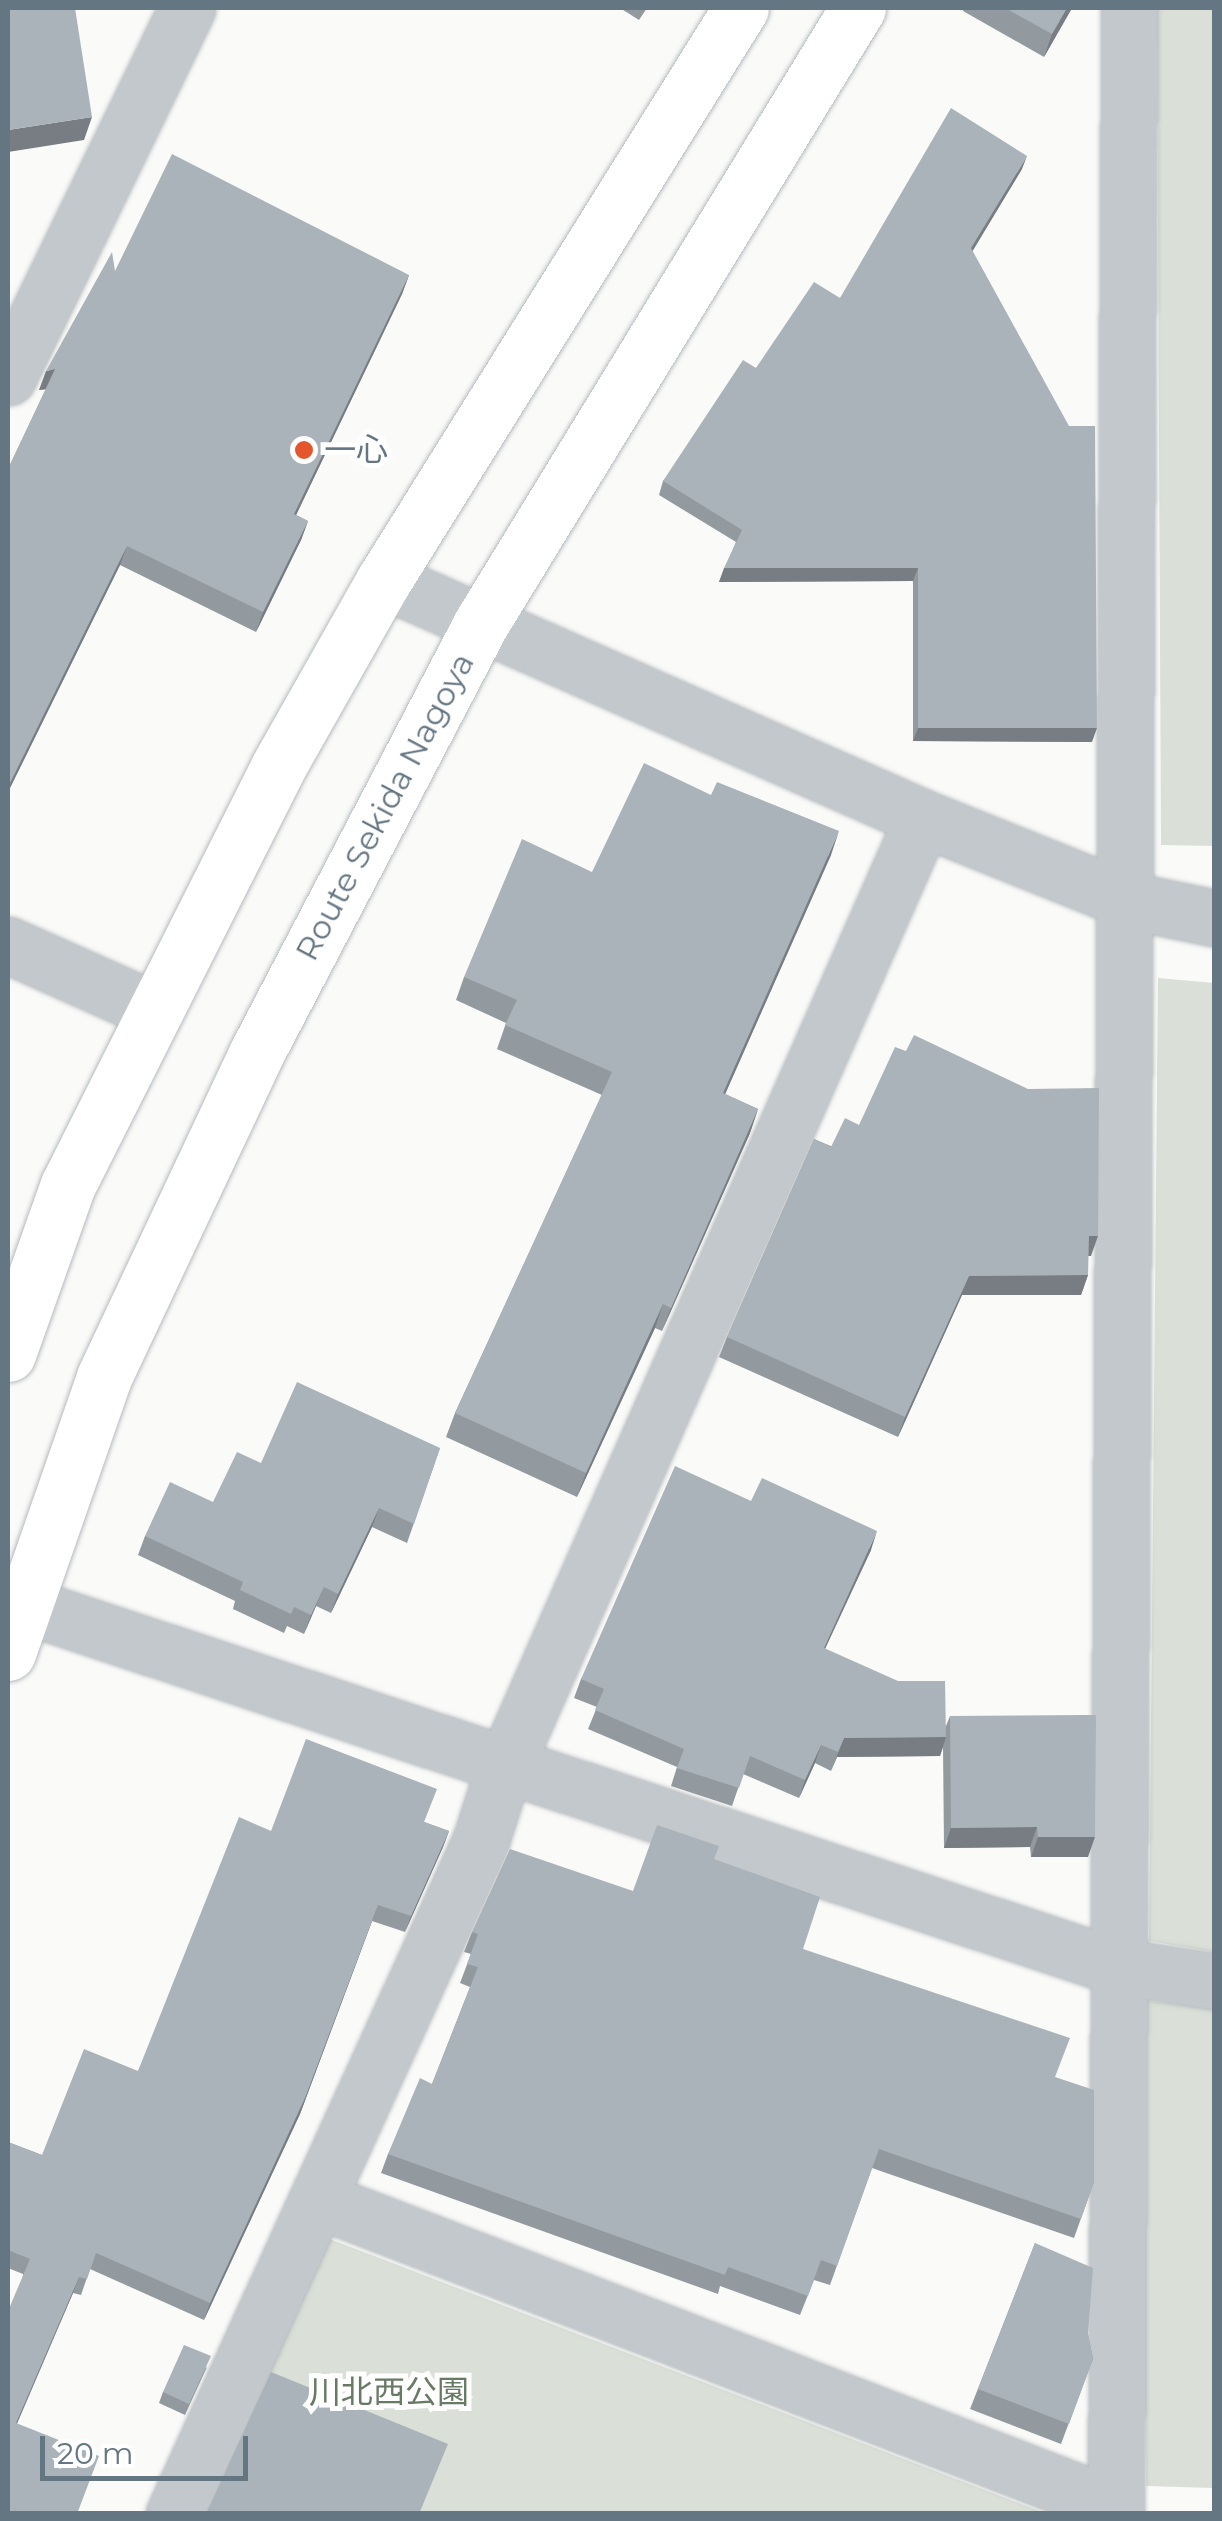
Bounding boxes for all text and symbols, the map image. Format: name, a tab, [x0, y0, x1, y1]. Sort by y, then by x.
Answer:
place label: 一心	[324, 431, 388, 469]
marker: 一心	[293, 439, 315, 461]
street label: Route Sekida Nagoya	[288, 647, 482, 967]
park label: 川北西公園	[309, 2373, 469, 2411]
scale bar	[45, 2416, 252, 2478]
text: 20 m	[57, 2435, 134, 2472]

